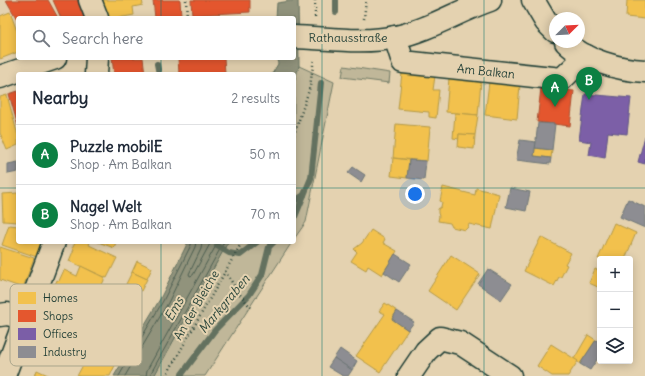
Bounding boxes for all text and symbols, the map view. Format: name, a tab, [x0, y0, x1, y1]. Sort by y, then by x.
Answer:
north arrow	[549, 12, 585, 48]
search box	[16, 16, 296, 60]
icon: search	[30, 27, 52, 49]
text: Search here	[62, 29, 143, 48]
street label: Rathausstraße	[309, 30, 387, 45]
street label: Am Balkan	[456, 60, 516, 82]
pin: B	[576, 67, 602, 100]
pin: A	[542, 74, 568, 107]
text: Nearby	[32, 87, 88, 109]
text: 2 results	[231, 90, 280, 107]
text: Puzzle mobilE	[70, 137, 163, 156]
text: A	[41, 146, 49, 163]
text: 50 m	[249, 146, 280, 163]
text: Shop · Am Balkan	[70, 156, 172, 173]
your location	[405, 184, 425, 204]
text: Nagel Welt	[70, 197, 142, 216]
text: B	[41, 206, 49, 223]
text: 70 m	[251, 206, 280, 223]
text: Shop · Am Balkan	[70, 216, 172, 233]
map controls	[597, 256, 633, 364]
button: +	[597, 256, 633, 292]
street label: An der Bleiche	[170, 268, 222, 342]
water label: Markgraben	[195, 271, 254, 337]
legend	[10, 284, 142, 366]
text: Homes	[43, 291, 78, 305]
button: −	[597, 292, 633, 328]
water label: Ems	[160, 293, 188, 324]
text: Shops	[43, 309, 73, 323]
text: Offices	[43, 327, 78, 341]
button: layers	[597, 328, 633, 364]
text: Industry	[43, 345, 86, 359]

